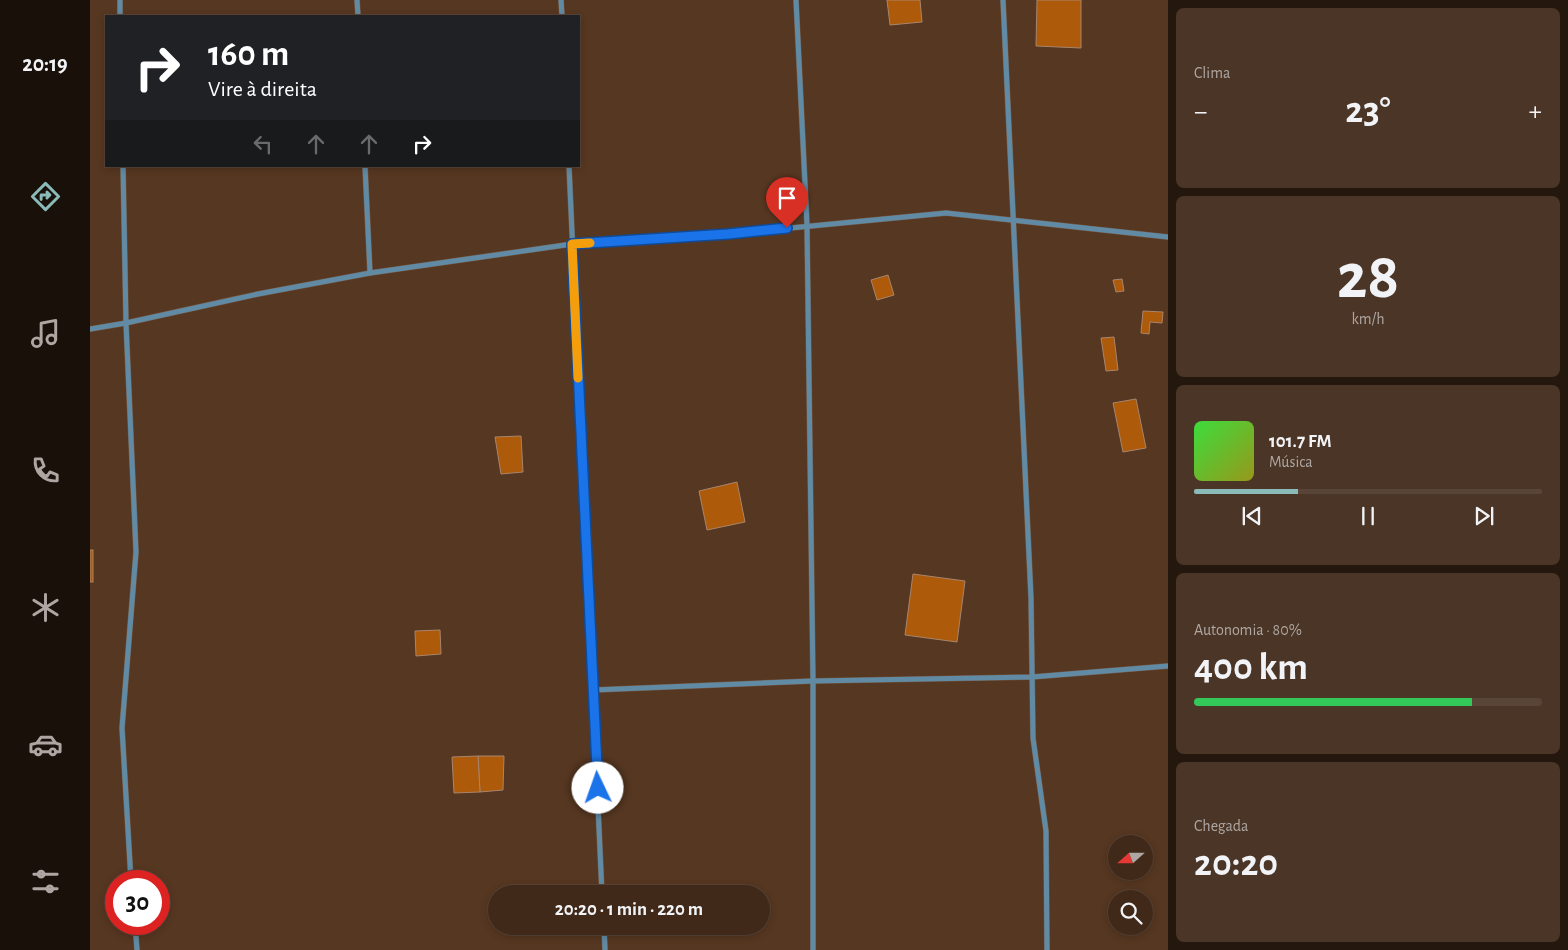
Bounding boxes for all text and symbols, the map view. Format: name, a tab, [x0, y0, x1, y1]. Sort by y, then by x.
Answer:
icon: right	[125, 35, 190, 100]
text: 160 m	[208, 37, 289, 72]
text: 20:19	[22, 53, 68, 75]
text: Clima	[1194, 65, 1230, 81]
text: Vire à direita	[208, 78, 317, 100]
text: 23°	[1345, 92, 1391, 130]
text: −	[1194, 98, 1207, 126]
text: +	[1529, 98, 1542, 126]
icon: left	[249, 130, 277, 158]
icon: ahead	[302, 130, 330, 158]
icon: ahead	[355, 130, 383, 158]
icon: right	[408, 130, 436, 158]
pin	[766, 177, 808, 228]
icon: directions	[28, 179, 63, 214]
icon: arrive	[773, 184, 801, 212]
text: 28	[1337, 245, 1399, 310]
text: km/h	[1351, 311, 1385, 327]
icon: music	[28, 316, 63, 351]
text: 101.7 FM	[1269, 432, 1332, 451]
icon: phone	[28, 453, 63, 488]
text: Música	[1269, 454, 1313, 470]
icon: previous	[1238, 502, 1266, 530]
icon: pause	[1354, 502, 1382, 530]
icon: next	[1470, 502, 1498, 530]
icon: climate	[28, 590, 63, 625]
text: Autonomia · 80%	[1194, 622, 1302, 638]
text: 400 km	[1194, 649, 1308, 687]
icon: car	[28, 727, 63, 762]
position arrow	[571, 761, 623, 813]
text: Chegada	[1194, 818, 1249, 834]
north arrow	[1108, 835, 1152, 880]
map controls	[1108, 835, 1153, 935]
text: 20:20	[1194, 845, 1278, 883]
icon: filters	[28, 864, 63, 899]
speed limit sign: 30	[105, 870, 170, 935]
button: search	[1108, 890, 1153, 935]
text: 20:20 · 1 min · 220 m	[555, 900, 703, 919]

